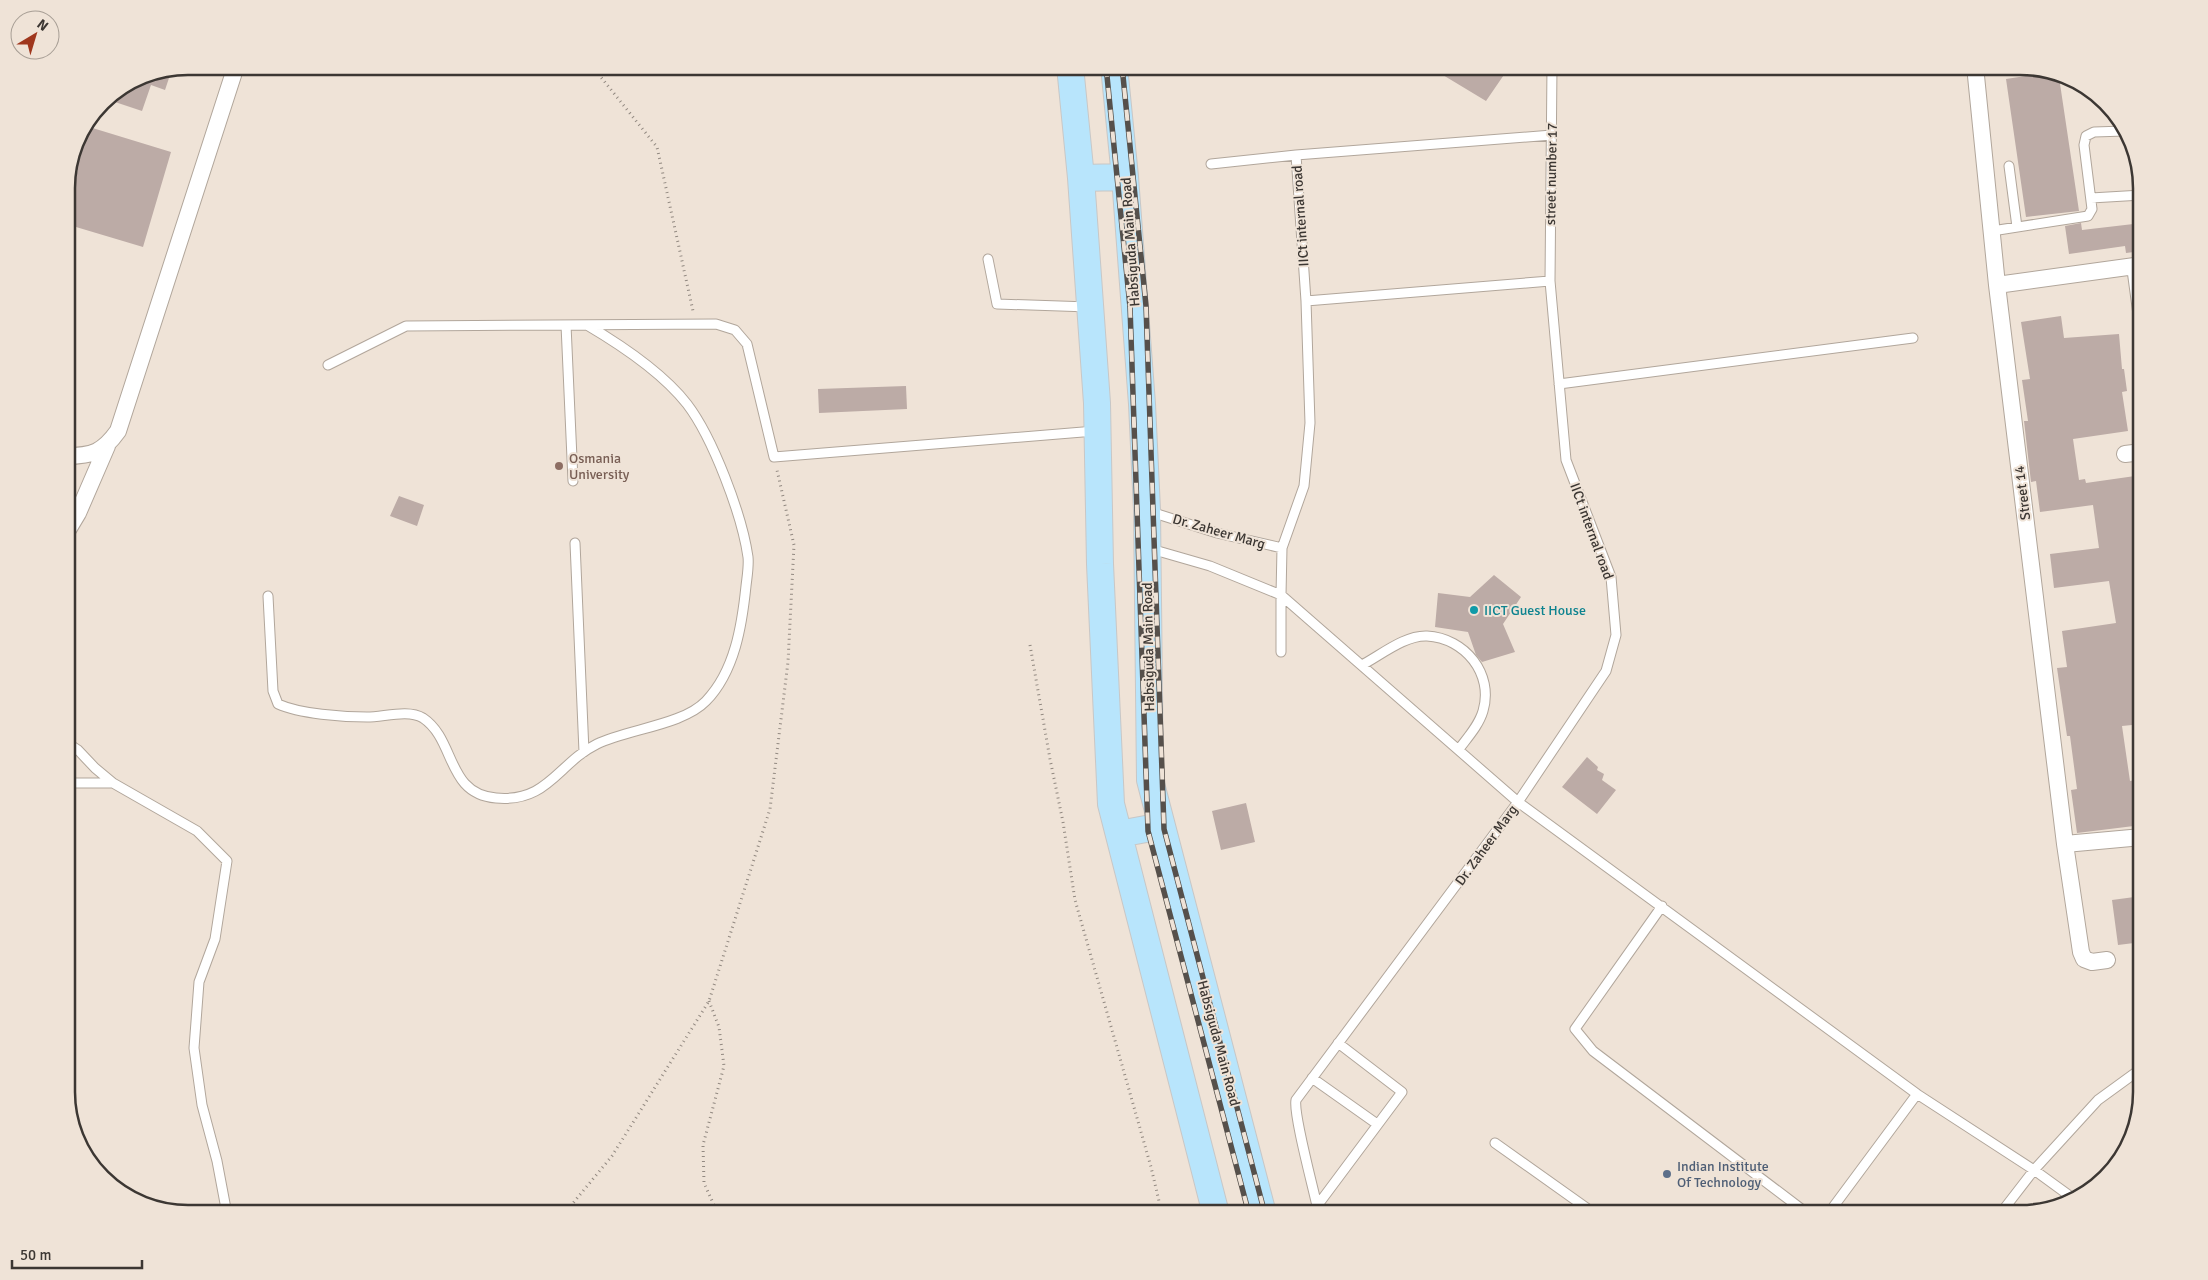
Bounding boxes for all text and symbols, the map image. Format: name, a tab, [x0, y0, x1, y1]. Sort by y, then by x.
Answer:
north arrow	[10, 10, 60, 60]
text: N	[34, 15, 52, 35]
street label: street number 17	[1542, 123, 1561, 225]
street label: IICt internal road	[1288, 165, 1313, 267]
street label: Habsiguda Main Road	[1118, 177, 1143, 307]
place label: Osmania University	[569, 450, 630, 483]
marker: Osmania University	[553, 460, 565, 472]
street label: Street 14	[2011, 464, 2034, 521]
street label: IICt internal road	[1566, 481, 1617, 582]
street label: Dr. Zaheer Marg	[1171, 510, 1267, 553]
street label: Habsiguda Main Road	[1139, 582, 1158, 712]
place label: IICT Guest House	[1484, 602, 1586, 619]
marker: IICT Guest House	[1468, 604, 1480, 616]
street label: Dr. Zaheer Marg	[1451, 802, 1521, 889]
street label: Habsiguda Main Road	[1194, 978, 1243, 1108]
place label: Indian Institute Of Technology	[1677, 1158, 1769, 1191]
marker: Indian Institute Of Technology	[1661, 1168, 1673, 1180]
scale bar	[12, 1238, 142, 1270]
text: 50 m	[20, 1246, 51, 1264]

